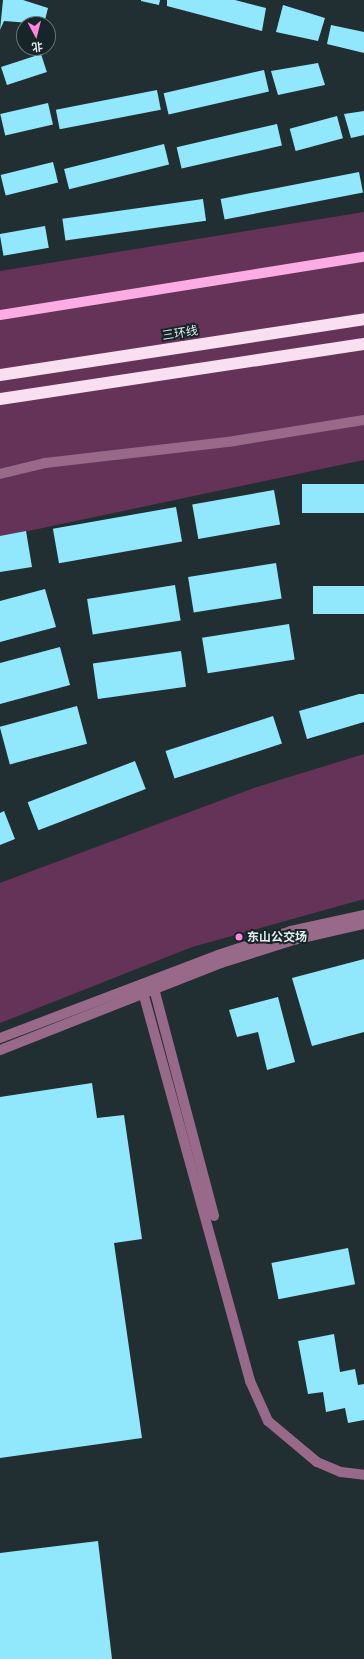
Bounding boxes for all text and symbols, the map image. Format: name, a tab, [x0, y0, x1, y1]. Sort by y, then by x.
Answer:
north arrow	[16, 16, 56, 56]
text: 北	[31, 39, 44, 55]
street label: 三环线	[161, 323, 199, 343]
place label: 东山公交场	[247, 930, 307, 944]
marker: 东山公交场	[234, 932, 244, 942]

